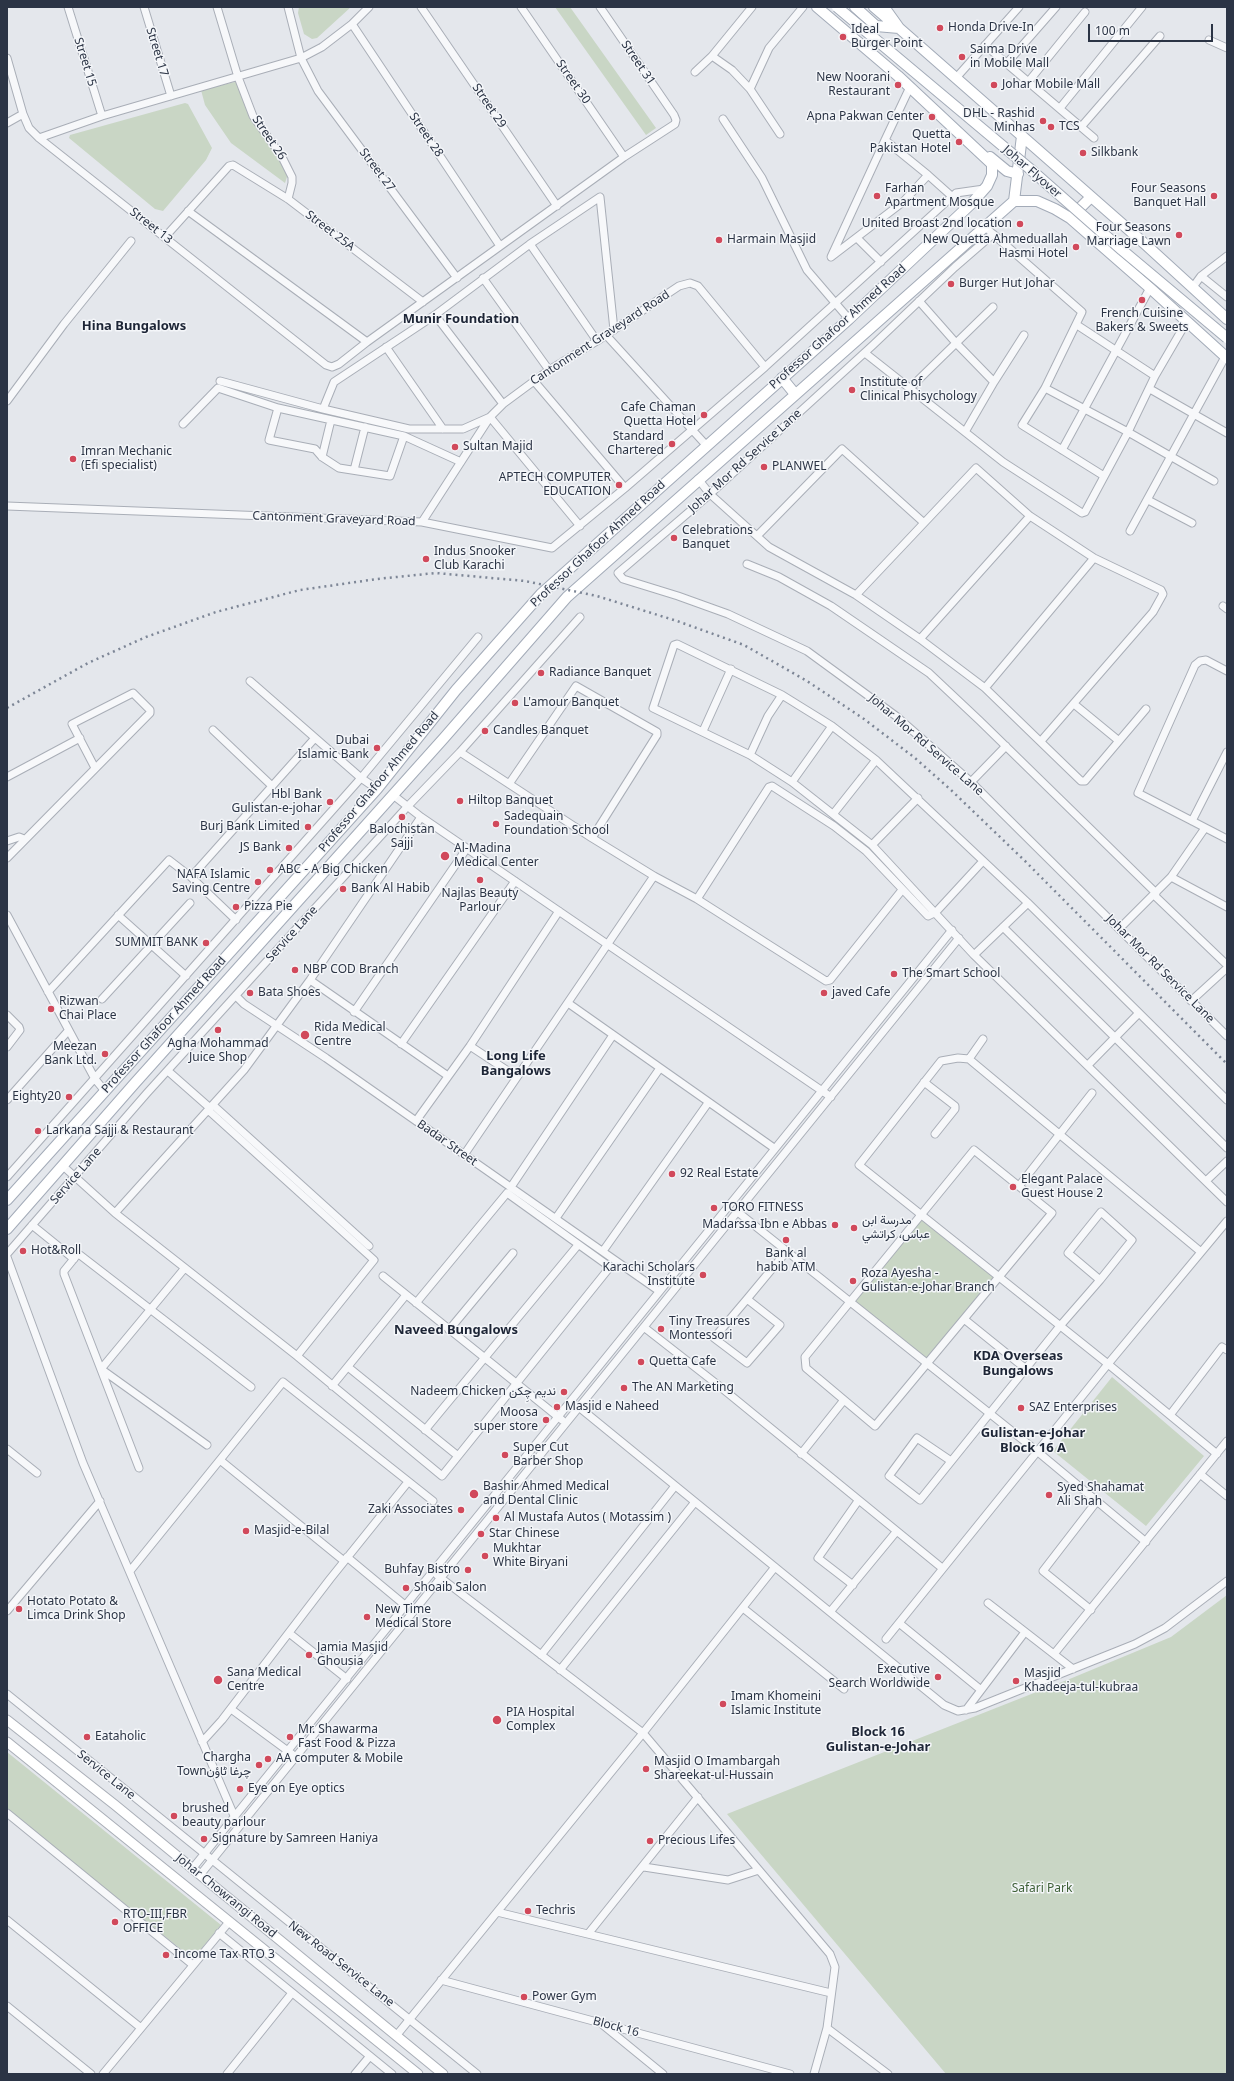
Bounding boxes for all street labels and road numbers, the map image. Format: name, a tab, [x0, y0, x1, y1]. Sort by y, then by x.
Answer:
street label: Street 17	[143, 26, 171, 78]
street label: Street 15	[71, 36, 99, 88]
street label: Street 31	[618, 38, 658, 88]
street label: Street 30	[553, 57, 593, 107]
street label: Street 29	[469, 81, 509, 131]
street label: Street 28	[406, 110, 446, 160]
street label: Street 26	[249, 113, 289, 163]
street label: Johar Flyover	[1000, 143, 1064, 201]
street label: Street 27	[356, 146, 398, 194]
street label: Street 13	[127, 205, 175, 247]
street label: Street 25A	[302, 208, 358, 254]
street label: Professor Ghafoor Ahmed Road	[767, 262, 909, 392]
street label: Cantonment Graveyard Road	[528, 287, 672, 389]
street label: Johar Mor Rd Service Lane	[685, 406, 805, 516]
street label: Professor Ghafoor Ahmed Road	[528, 478, 668, 610]
street label: Cantonment Graveyard Road	[252, 509, 416, 529]
street label: Johar Mor Rd Service Lane	[866, 691, 986, 799]
street label: Professor Ghafoor Ahmed Road	[316, 709, 442, 855]
street label: Service Lane	[263, 903, 321, 965]
street label: Johar Mor Rd Service Lane	[1103, 912, 1217, 1026]
street label: Professor Ghafoor Ahmed Road	[99, 954, 229, 1096]
street label: Badar Street	[414, 1117, 480, 1169]
street label: Service Lane	[47, 1145, 105, 1207]
street label: Service Lane	[74, 1747, 138, 1803]
street label: Johar Chowrangi Road	[173, 1851, 279, 1941]
street label: New Road Service Lane	[285, 1918, 397, 2010]
street label: Block 16	[591, 2014, 641, 2040]

